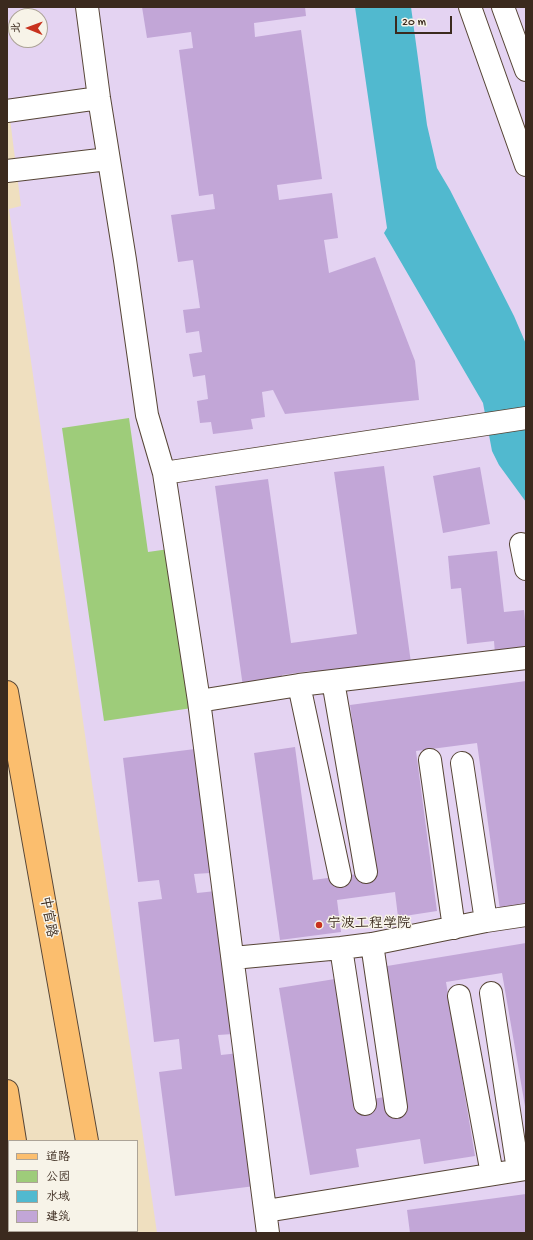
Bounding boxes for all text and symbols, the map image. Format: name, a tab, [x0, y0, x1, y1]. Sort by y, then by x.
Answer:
north arrow	[8, 8, 48, 48]
scale bar	[397, 8, 454, 34]
text: 20 m	[402, 16, 426, 30]
text: 北	[11, 22, 23, 33]
street label: 中官路	[35, 895, 59, 939]
place label: 宁波工程学院	[327, 917, 411, 933]
marker: 宁波工程学院	[314, 920, 324, 930]
legend	[8, 1140, 138, 1232]
text: 道路	[46, 1151, 70, 1165]
text: 公园	[46, 1171, 70, 1185]
text: 水域	[46, 1191, 70, 1205]
text: 建筑	[46, 1211, 70, 1225]

